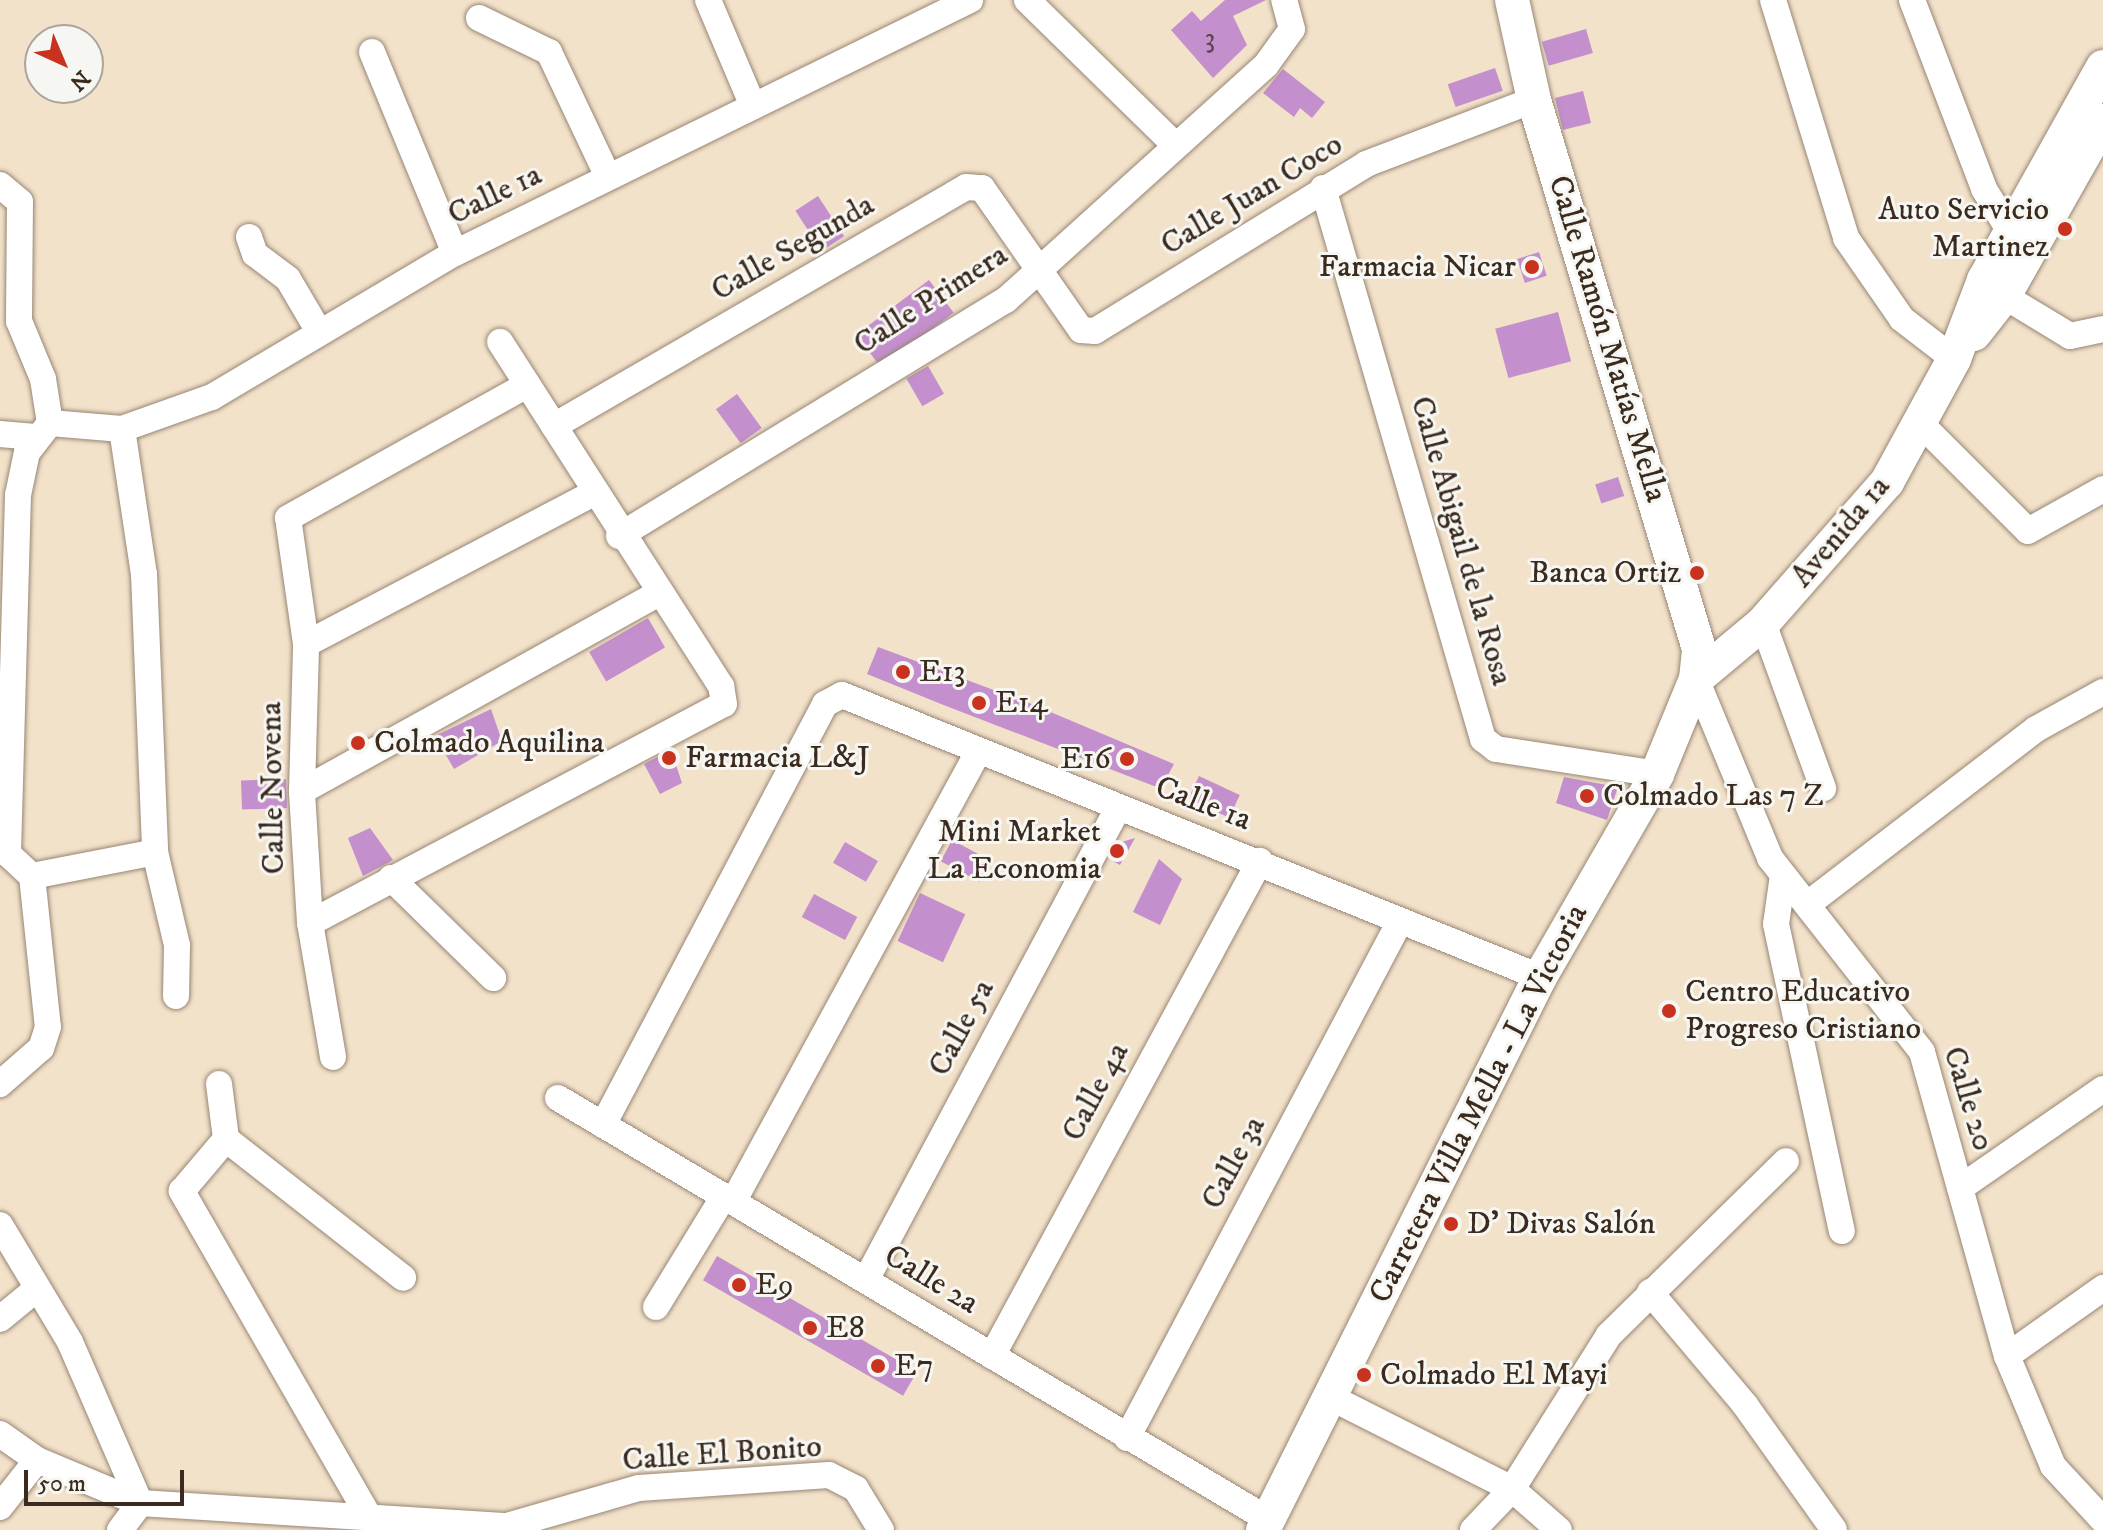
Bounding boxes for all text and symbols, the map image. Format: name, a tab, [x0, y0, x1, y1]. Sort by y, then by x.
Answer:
house number: 3	[1205, 22, 1215, 56]
north arrow	[24, 24, 104, 104]
text: N	[64, 64, 96, 96]
street label: Calle Juan Coco	[1154, 126, 1350, 264]
street label: Calle 1a	[442, 156, 548, 234]
street label: Calle Ramón Matías Mella	[1539, 171, 1675, 507]
street label: Calle Segunda	[705, 186, 881, 310]
place label: Auto Servicio Martinez	[1878, 192, 2049, 267]
marker: Auto Servicio Martinez	[2056, 220, 2074, 238]
street label: Calle Primera	[847, 236, 1015, 364]
place label: Farmacia Nicar	[1319, 248, 1516, 286]
marker: Farmacia Nicar	[1523, 258, 1541, 276]
street label: Calle Abigail de la Rosa	[1401, 392, 1521, 690]
street label: Avenida 1a	[1783, 468, 1899, 596]
place label: Banca Ortiz	[1529, 554, 1681, 592]
marker: Banca Ortiz	[1688, 564, 1706, 582]
place label: E13	[919, 653, 965, 691]
marker: E13	[894, 663, 912, 681]
place label: E14	[995, 684, 1048, 722]
marker: E14	[970, 694, 988, 712]
street label: Calle Novena	[252, 701, 294, 875]
place label: Colmado Aquilina	[374, 724, 604, 762]
marker: Colmado Aquilina	[349, 734, 367, 752]
place label: Farmacia L&J	[685, 739, 870, 777]
place label: E16	[1060, 740, 1111, 778]
marker: Farmacia L&J	[660, 749, 678, 767]
marker: E16	[1118, 750, 1136, 768]
street label: Calle 1a	[1150, 768, 1256, 840]
place label: Colmado Las 7 Z	[1603, 777, 1824, 815]
marker: Colmado Las 7 Z	[1578, 787, 1596, 805]
place label: Mini Market La Economia	[927, 814, 1101, 889]
marker: Mini Market La Economia	[1108, 842, 1126, 860]
street label: Carretera Villa Mella - La Victoria	[1361, 898, 1597, 1310]
street label: Calle 5a	[921, 973, 1003, 1083]
place label: Centro Educativo Progreso Cristiano	[1685, 974, 1921, 1049]
marker: Centro Educativo Progreso Cristiano	[1660, 1002, 1678, 1020]
street label: Calle 4a	[1054, 1036, 1138, 1148]
street label: Calle 20	[1934, 1042, 2002, 1156]
street label: Calle 3a	[1194, 1110, 1274, 1216]
place label: D' Divas Salón	[1467, 1205, 1655, 1243]
marker: D' Divas Salón	[1442, 1215, 1460, 1233]
street label: Calle 2a	[877, 1237, 985, 1323]
place label: E9	[755, 1266, 794, 1304]
marker: E9	[730, 1276, 748, 1294]
place label: E8	[826, 1309, 865, 1347]
marker: E8	[801, 1319, 819, 1337]
place label: E7	[894, 1347, 934, 1385]
place label: Colmado El Mayi	[1380, 1356, 1608, 1394]
marker: E7	[869, 1357, 887, 1375]
marker: Colmado El Mayi	[1355, 1366, 1373, 1384]
street label: Calle El Bonito	[621, 1428, 823, 1480]
scale bar	[28, 1454, 188, 1504]
text: 50 m	[38, 1469, 86, 1499]

